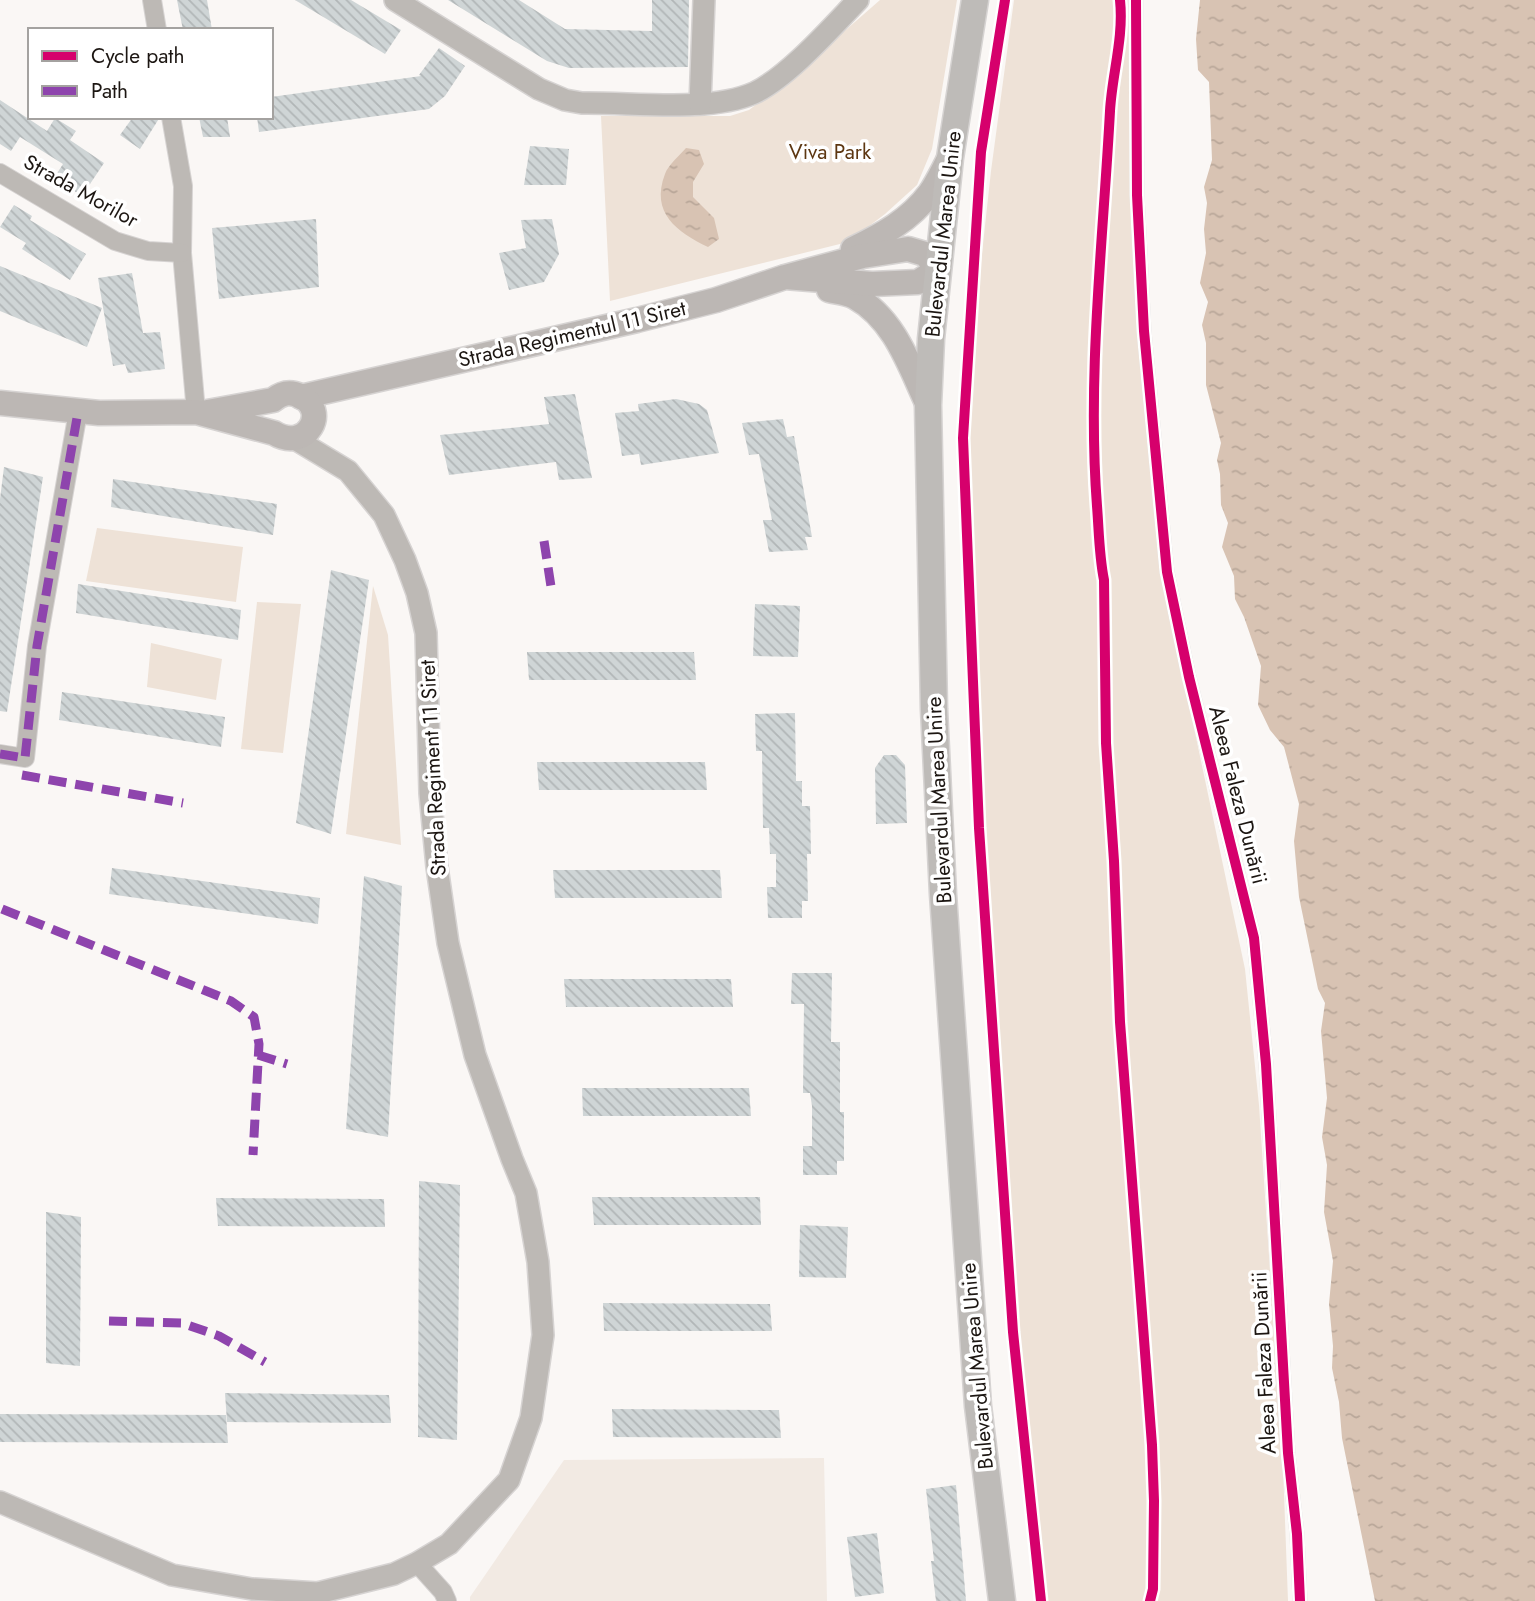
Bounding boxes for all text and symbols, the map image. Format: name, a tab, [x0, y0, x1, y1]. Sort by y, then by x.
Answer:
legend	[28, 28, 273, 119]
text: Cycle path	[91, 41, 184, 71]
text: Path	[91, 76, 128, 106]
street label: Bulevardul Marea Unire	[917, 129, 969, 339]
park label: Viva Park	[789, 137, 872, 167]
street label: Strada Morilor	[18, 147, 144, 235]
street label: Strada Regimentul 11 Siret	[455, 293, 689, 375]
street label: Strada Regiment 11 Siret	[412, 659, 454, 877]
street label: Bulevardul Marea Unire	[919, 696, 959, 904]
street label: Aleea Faleza Dunării	[1201, 703, 1275, 887]
street label: Bulevardul Marea Unire	[953, 1261, 1001, 1471]
street label: Aleea Faleza Dunării	[1244, 1271, 1284, 1455]

